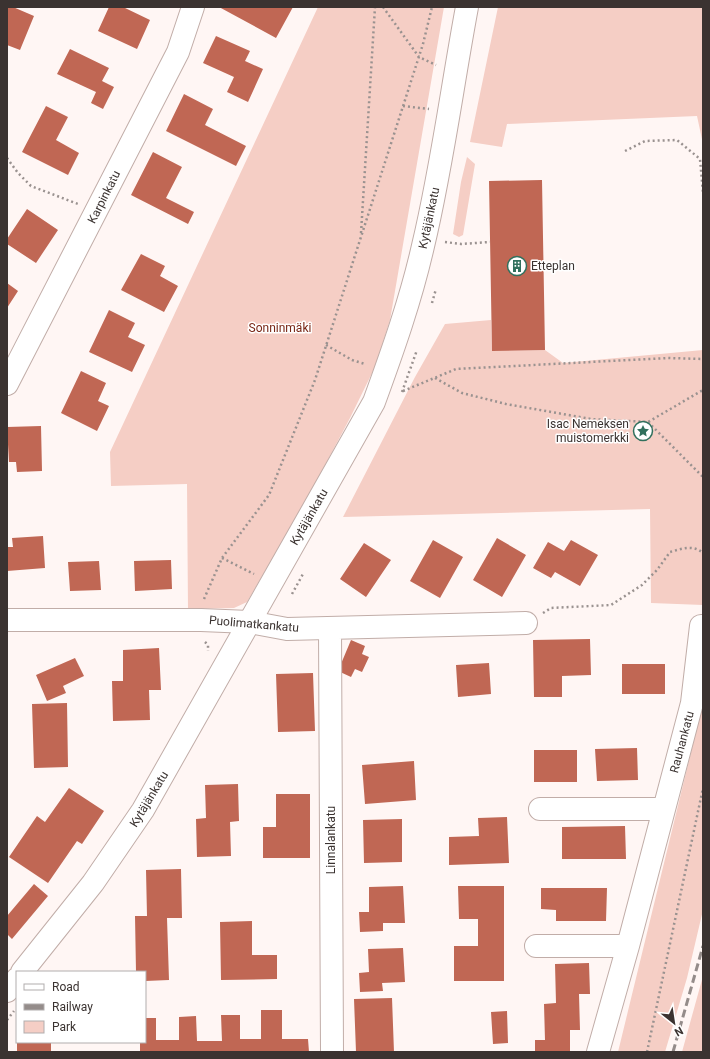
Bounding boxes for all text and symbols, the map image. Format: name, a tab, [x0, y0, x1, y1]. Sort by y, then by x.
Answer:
street label: Karpinkatu	[85, 168, 123, 226]
street label: Kytäjänkatu	[416, 186, 442, 250]
building icon: Etteplan	[506, 255, 528, 277]
place label: Etteplan	[531, 259, 575, 273]
park label: Sonninmäki	[249, 321, 311, 335]
place label: Isac Nemeksen muistomerkki	[547, 417, 629, 445]
place icon: Isac Nemeksen muistomerkki	[632, 420, 654, 442]
street label: Kytäjänkatu	[287, 486, 331, 548]
street label: Puolimatkankatu	[208, 613, 300, 635]
street label: Rauhankatu	[667, 710, 697, 774]
street label: Kytäjänkatu	[127, 769, 171, 829]
street label: Linnalankatu	[324, 806, 338, 874]
legend	[16, 971, 146, 1043]
text: Road	[52, 980, 80, 994]
text: Railway	[52, 1000, 93, 1014]
north arrow	[654, 1003, 694, 1043]
text: Park	[52, 1020, 77, 1034]
text: N	[672, 1024, 685, 1039]

